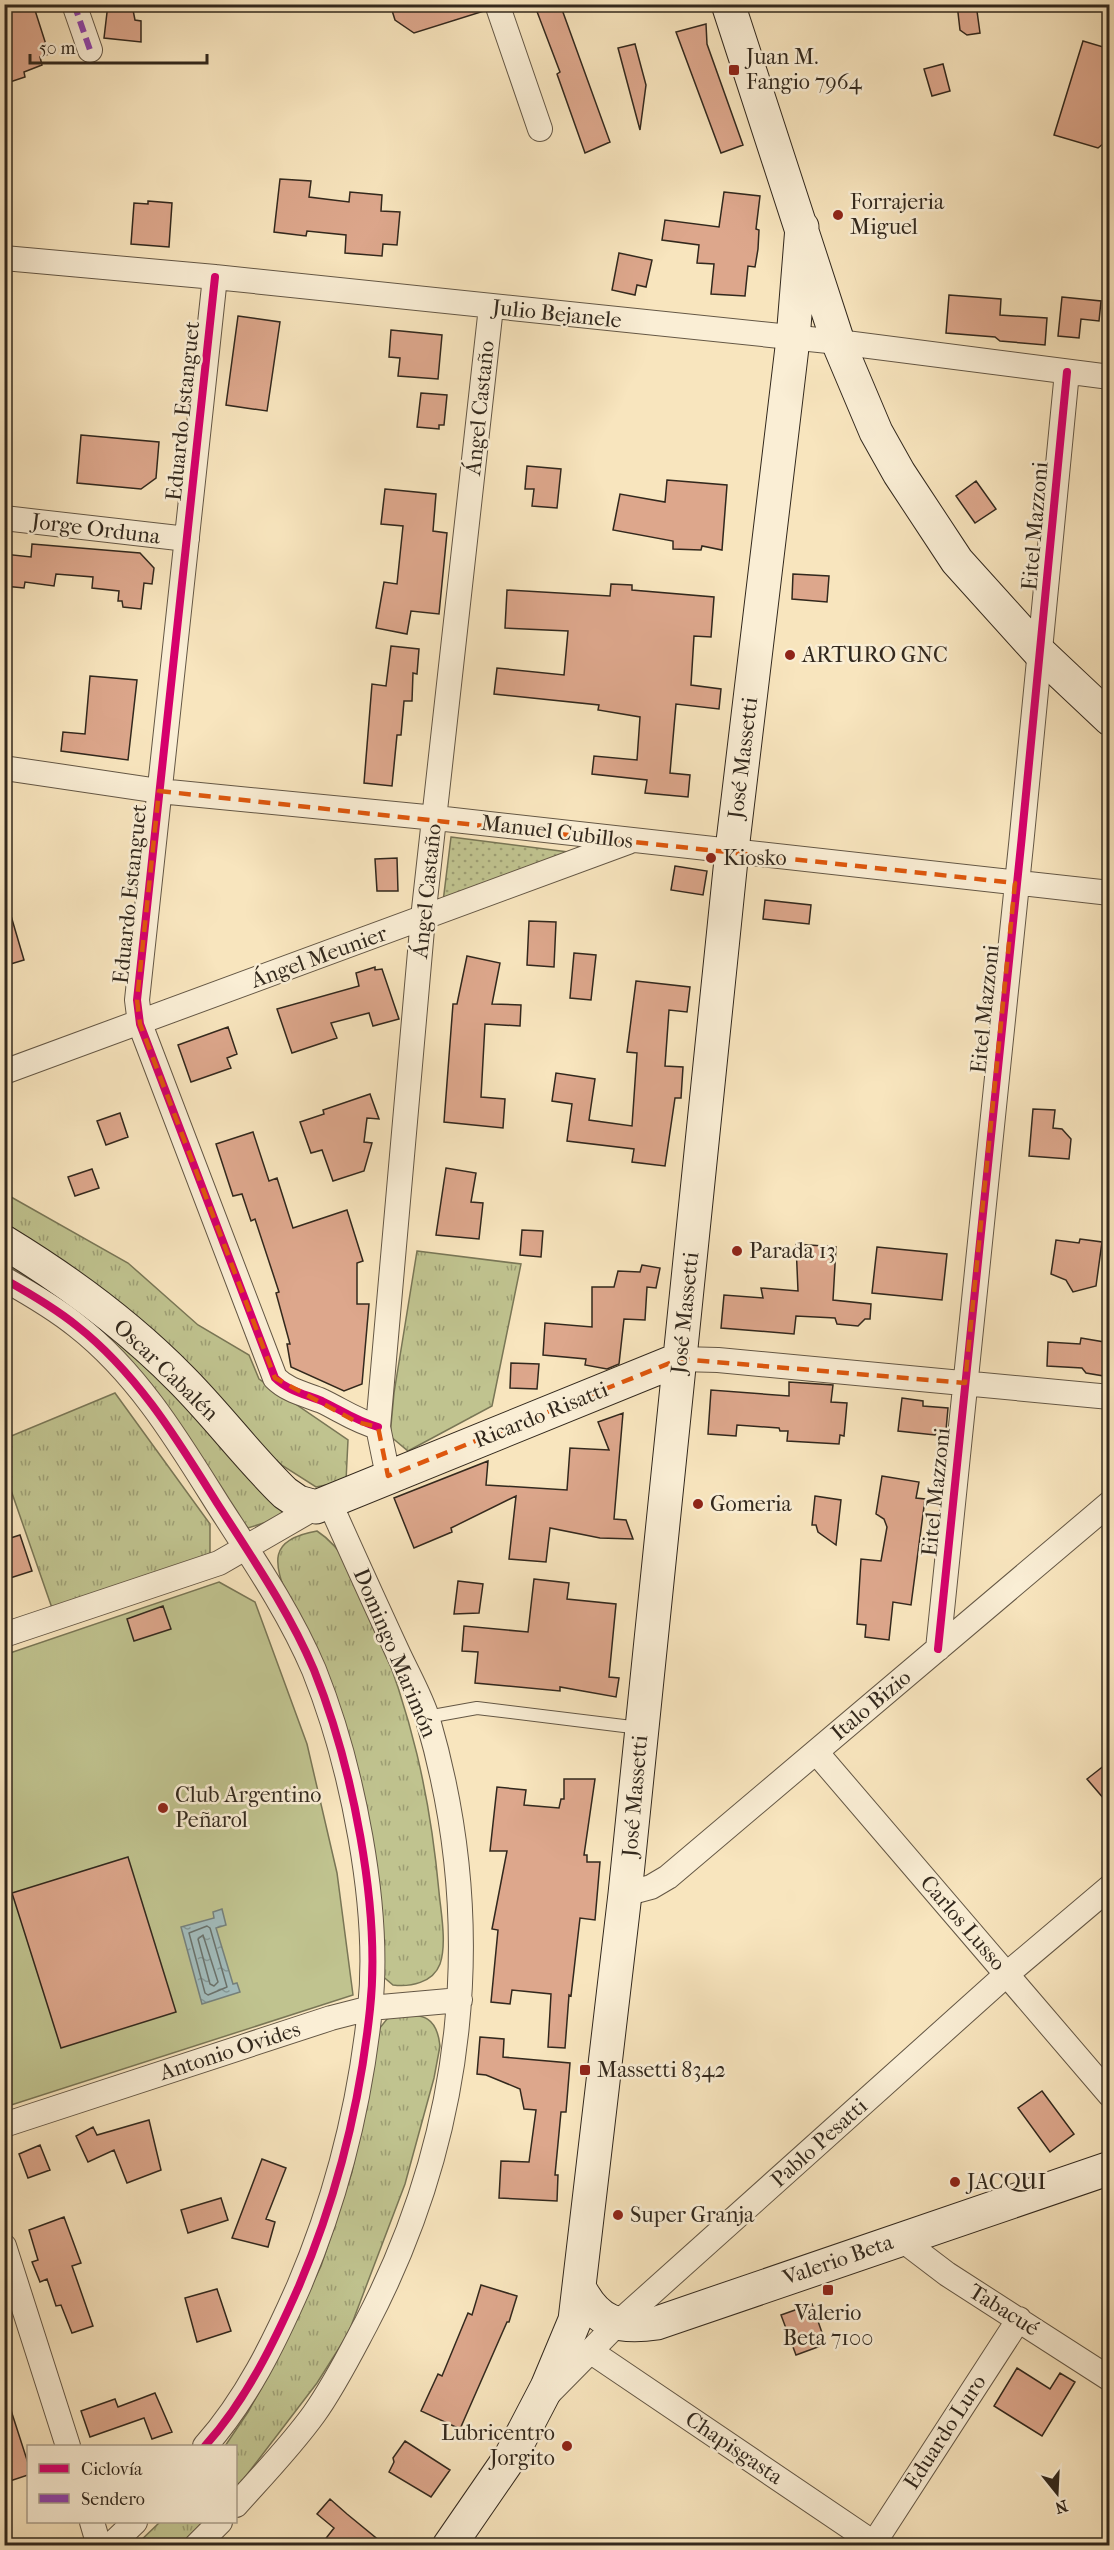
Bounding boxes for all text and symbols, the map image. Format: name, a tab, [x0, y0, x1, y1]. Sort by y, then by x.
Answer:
scale bar	[30, 27, 207, 65]
text: 50 m	[39, 38, 76, 59]
place label: Juan M. Fangio 7964	[744, 44, 863, 95]
marker: Juan M. Fangio 7964	[727, 63, 741, 77]
place label: Forrajeria Miguel	[850, 189, 945, 240]
marker: Forrajeria Miguel	[831, 208, 845, 222]
street label: Julio Bejanele	[489, 294, 623, 334]
street label: Eduardo Estanguet	[161, 320, 205, 502]
street label: Ángel Castaño	[459, 339, 500, 478]
street label: Eitel Mazzoni	[1016, 460, 1054, 592]
street label: Jorge Orduna	[28, 508, 163, 550]
place label: ARTURO GNC	[801, 642, 948, 668]
marker: ARTURO GNC	[783, 648, 797, 662]
street label: José Massetti	[722, 695, 763, 822]
street label: Eduardo Estanguet	[108, 803, 152, 985]
street label: Manuel Cubillos	[479, 810, 635, 854]
street label: Ángel Castaño	[406, 822, 447, 961]
place label: Kiosko	[723, 845, 787, 871]
marker: Kiosko	[704, 851, 718, 865]
street label: Ángel Meunier	[246, 919, 391, 994]
street label: Eitel Mazzoni	[965, 943, 1005, 1075]
place label: Parada 13	[749, 1238, 836, 1264]
marker: Parada 13	[730, 1244, 744, 1258]
street label: José Massetti	[665, 1250, 704, 1377]
street label: Oscar Cabalén	[108, 1313, 224, 1427]
street label: Ricardo Risatti	[470, 1376, 612, 1454]
street label: Eitel Mazzoni	[916, 1426, 956, 1558]
place label: Gomeria	[710, 1491, 793, 1517]
marker: Gomeria	[691, 1497, 705, 1511]
street label: Domingo Marimón	[348, 1565, 442, 1742]
street label: Italo Bizio	[826, 1664, 916, 1746]
street label: José Massetti	[617, 1733, 653, 1860]
place label: Club Argentino Peñarol	[175, 1782, 321, 1833]
marker: Club Argentino Peñarol	[156, 1801, 170, 1815]
street label: Carlos Lusso	[915, 1870, 1011, 1976]
street label: Antonio Ovides	[155, 2016, 304, 2086]
place label: Massetti 8342	[597, 2057, 726, 2083]
marker: Massetti 8342	[578, 2063, 592, 2077]
street label: Pablo Pesatti	[766, 2093, 873, 2193]
place label: JACQUI	[965, 2169, 1046, 2195]
marker: JACQUI	[948, 2175, 962, 2189]
place label: Super Granja	[630, 2202, 755, 2228]
marker: Super Granja	[611, 2208, 625, 2222]
street label: Valerio Beta	[779, 2229, 897, 2291]
street label: Tabacué	[964, 2278, 1044, 2342]
marker: Valerio Beta 7100	[821, 2283, 835, 2297]
place label: Valerio Beta 7100	[783, 2300, 873, 2351]
street label: Eduardo Luro	[898, 2370, 992, 2494]
street label: Chapisgasta	[680, 2406, 788, 2491]
place label: Lubricentro Jorgito	[441, 2420, 555, 2471]
marker: Lubricentro Jorgito	[560, 2439, 574, 2453]
legend	[27, 2445, 237, 2523]
text: Ciclovía	[81, 2459, 143, 2480]
north arrow	[1027, 2463, 1087, 2523]
text: Sendero	[81, 2489, 145, 2510]
text: N	[1052, 2496, 1070, 2518]

